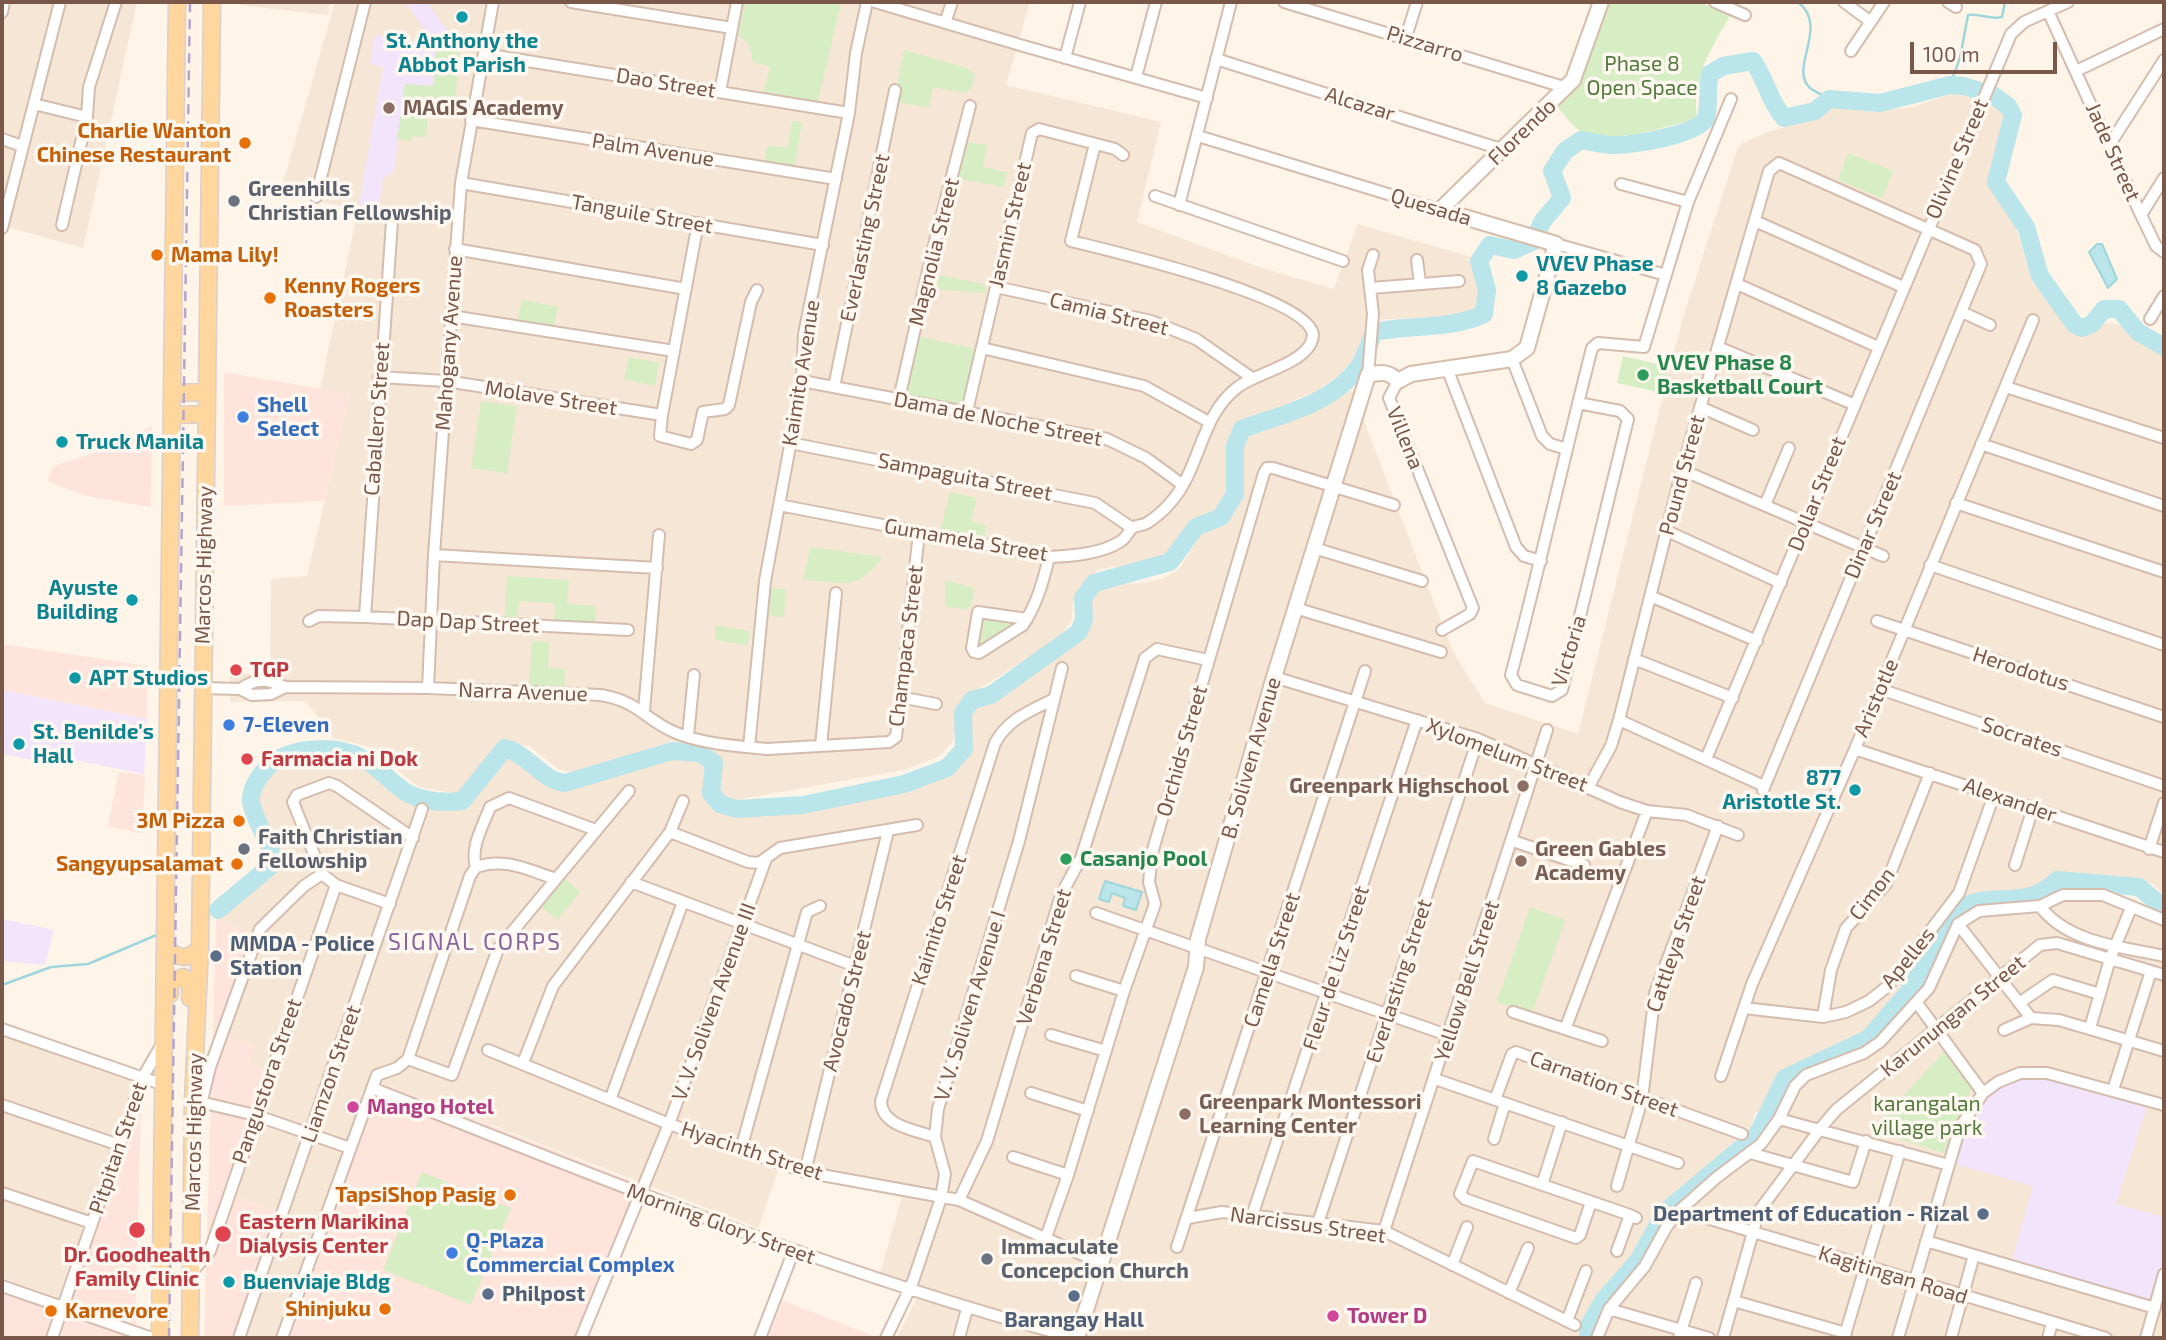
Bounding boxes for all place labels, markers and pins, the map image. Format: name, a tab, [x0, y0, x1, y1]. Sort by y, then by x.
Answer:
marker: St. Anthony the Abbot Parish	[454, 9, 470, 25]
place label: St. Anthony the Abbot Parish	[386, 28, 538, 78]
place label: MAGIS Academy	[403, 95, 564, 121]
marker: MAGIS Academy	[381, 100, 397, 116]
place label: Charlie Wanton Chinese Restaurant	[37, 118, 231, 168]
marker: Charlie Wanton Chinese Restaurant	[237, 135, 253, 151]
place label: Greenhills Christian Fellowship	[248, 176, 452, 226]
marker: Greenhills Christian Fellowship	[226, 193, 242, 209]
place label: Mama Lily!	[171, 242, 279, 268]
marker: Mama Lily!	[149, 247, 165, 263]
place label: VVEV Phase 8 Gazebo	[1536, 251, 1654, 301]
marker: VVEV Phase 8 Gazebo	[1514, 268, 1530, 284]
place label: Kenny Rogers Roasters	[284, 273, 420, 323]
marker: Kenny Rogers Roasters	[262, 290, 278, 306]
place label: VVEV Phase 8 Basketball Court	[1657, 350, 1823, 400]
marker: VVEV Phase 8 Basketball Court	[1635, 367, 1651, 383]
place label: Shell Select	[257, 392, 319, 442]
marker: Shell Select	[235, 409, 251, 425]
place label: Truck Manila	[76, 429, 204, 455]
marker: Truck Manila	[54, 434, 70, 450]
place label: Ayuste Building	[36, 575, 118, 625]
marker: Ayuste Building	[124, 592, 140, 608]
place label: TGP	[250, 657, 289, 683]
marker: TGP	[228, 662, 244, 678]
place label: APT Studios	[89, 665, 208, 691]
marker: APT Studios	[67, 670, 83, 686]
place label: 7-Eleven	[243, 712, 329, 738]
marker: 7-Eleven	[221, 717, 237, 733]
place label: St. Benilde's Hall	[33, 719, 154, 769]
marker: St. Benilde's Hall	[11, 736, 27, 752]
place label: Farmacia ni Dok	[261, 746, 418, 772]
marker: Farmacia ni Dok	[239, 751, 255, 767]
place label: 877 Aristotle St.	[1723, 765, 1841, 815]
place label: Greenpark Highschool	[1289, 773, 1509, 799]
marker: Greenpark Highschool	[1515, 778, 1531, 794]
marker: 877 Aristotle St.	[1847, 782, 1863, 798]
place label: 3M Pizza	[137, 808, 225, 834]
marker: 3M Pizza	[231, 813, 247, 829]
place label: Faith Christian Fellowship	[258, 824, 403, 874]
place label: Green Gables Academy	[1535, 836, 1666, 886]
marker: Faith Christian Fellowship	[236, 841, 252, 857]
place label: Casanjo Pool	[1080, 846, 1207, 872]
place label: Sangyupsalamat	[56, 851, 223, 877]
marker: Casanjo Pool	[1058, 851, 1074, 867]
marker: Green Gables Academy	[1513, 853, 1529, 869]
marker: Sangyupsalamat	[229, 856, 245, 872]
place label: MMDA - Police Station	[230, 931, 375, 981]
marker: MMDA - Police Station	[208, 948, 224, 964]
place label: Greenpark Montessori Learning Center	[1199, 1089, 1422, 1139]
place label: Mango Hotel	[367, 1094, 494, 1120]
marker: Mango Hotel	[345, 1099, 361, 1115]
marker: Greenpark Montessori Learning Center	[1177, 1106, 1193, 1122]
place label: TapsiShop Pasig	[335, 1182, 496, 1208]
marker: TapsiShop Pasig	[502, 1187, 518, 1203]
place label: Department of Education - Rizal	[1653, 1201, 1969, 1227]
marker: Department of Education - Rizal	[1975, 1206, 1991, 1222]
place label: Eastern Marikina Dialysis Center	[239, 1209, 409, 1259]
marker: Dr. Goodhealth Family Clinic	[127, 1220, 147, 1240]
marker: Eastern Marikina Dialysis Center	[213, 1224, 233, 1244]
place label: Q-Plaza Commercial Complex	[466, 1228, 675, 1278]
place label: Immaculate Concepcion Church	[1001, 1234, 1189, 1284]
place label: Dr. Goodhealth Family Clinic	[63, 1242, 211, 1292]
marker: Q-Plaza Commercial Complex	[444, 1245, 460, 1261]
marker: Immaculate Concepcion Church	[979, 1251, 995, 1267]
place label: Buenviaje Bldg	[243, 1269, 390, 1295]
marker: Buenviaje Bldg	[221, 1274, 237, 1290]
place label: Philpost	[502, 1281, 585, 1307]
marker: Philpost	[480, 1286, 496, 1302]
marker: Barangay Hall	[1066, 1288, 1082, 1304]
place label: Shinjuku	[285, 1296, 371, 1322]
place label: Karnevore	[65, 1298, 168, 1324]
marker: Shinjuku	[377, 1301, 393, 1317]
marker: Karnevore	[43, 1303, 59, 1319]
place label: Tower D	[1347, 1303, 1427, 1329]
place label: Barangay Hall	[1004, 1307, 1144, 1333]
marker: Tower D	[1325, 1308, 1341, 1324]

